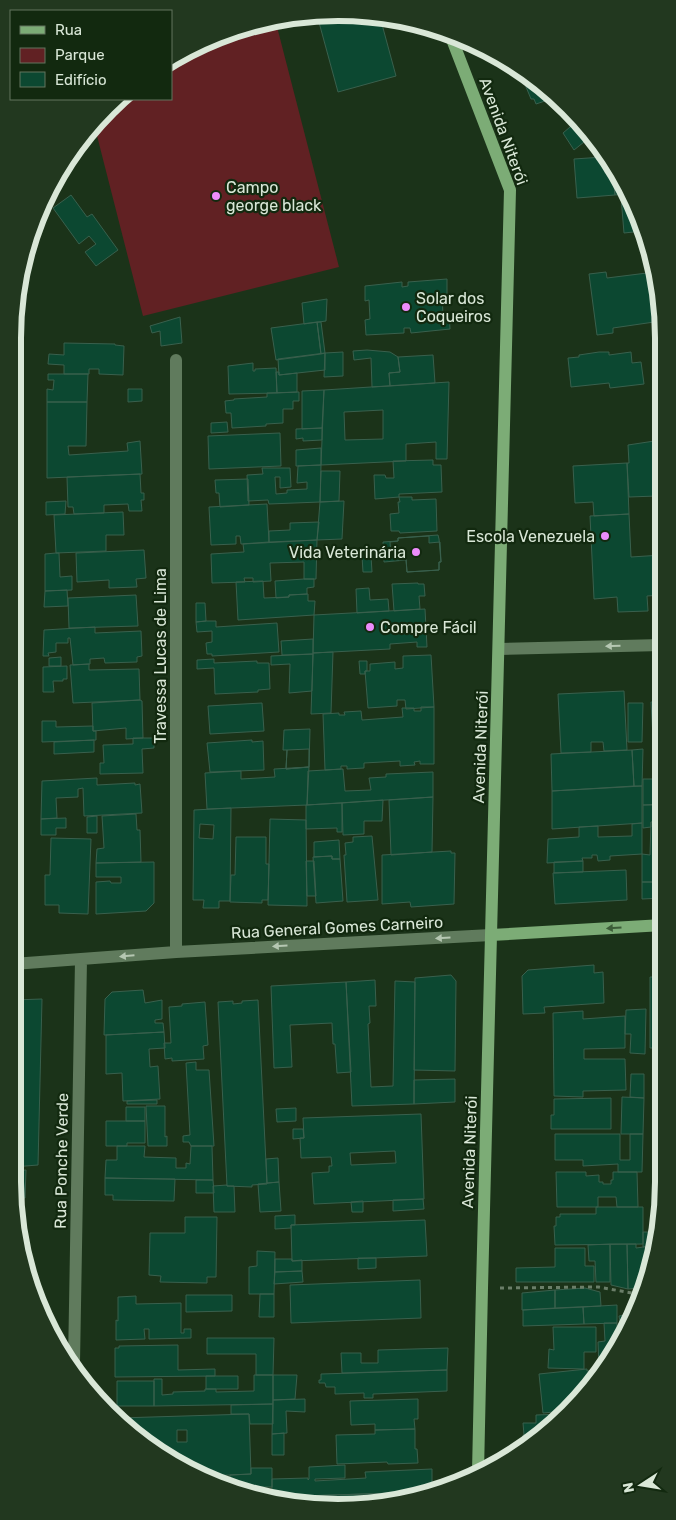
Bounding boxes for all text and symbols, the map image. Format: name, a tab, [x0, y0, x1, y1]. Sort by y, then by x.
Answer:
legend	[10, 10, 172, 100]
text: Rua	[55, 21, 82, 39]
text: Parque	[55, 46, 105, 64]
text: Edifício	[55, 71, 107, 89]
street label: Avenida Niterói	[475, 75, 532, 187]
place label: Campo george black	[226, 178, 322, 215]
marker: Campo george black	[210, 190, 222, 202]
place label: Solar dos Coqueiros	[416, 289, 491, 326]
marker: Solar dos Coqueiros	[400, 301, 412, 313]
place label: Escola Venezuela	[466, 527, 595, 546]
marker: Escola Venezuela	[599, 530, 611, 542]
place label: Vida Veterinária	[289, 543, 406, 562]
marker: Vida Veterinária	[410, 546, 422, 558]
street label: Travessa Lucas de Lima	[151, 568, 170, 744]
place label: Compre Fácil	[380, 618, 477, 637]
marker: Compre Fácil	[364, 621, 376, 633]
one-way arrow	[605, 643, 621, 651]
street label: Avenida Niterói	[469, 690, 492, 804]
street label: Rua General Gomes Carneiro	[230, 912, 444, 943]
one-way arrow	[606, 924, 622, 932]
one-way arrow	[434, 934, 450, 942]
one-way arrow	[272, 943, 288, 951]
one-way arrow	[119, 952, 135, 960]
street label: Rua Ponche Verde	[51, 1093, 72, 1229]
street label: Avenida Niterói	[458, 1095, 481, 1209]
north arrow	[616, 1460, 666, 1510]
text: N	[619, 1481, 638, 1494]

